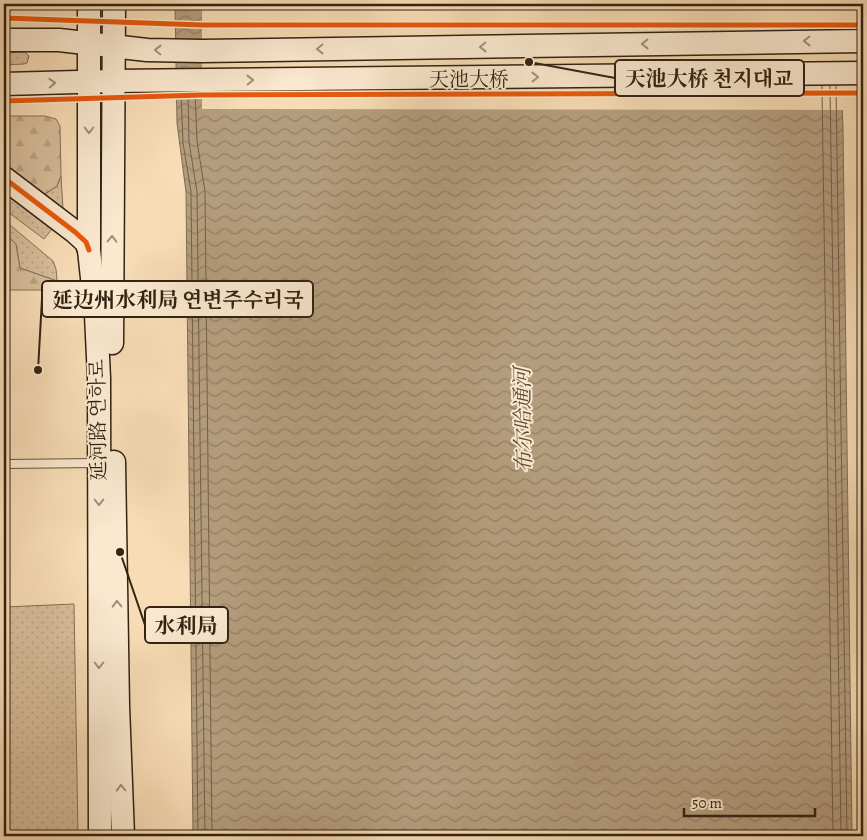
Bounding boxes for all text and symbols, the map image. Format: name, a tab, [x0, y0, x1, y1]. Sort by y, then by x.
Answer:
one-way arrow	[803, 36, 811, 46]
one-way arrow	[641, 39, 648, 49]
one-way arrow	[478, 41, 486, 52]
one-way arrow	[316, 44, 324, 54]
one-way arrow	[153, 45, 161, 55]
callout: 天池大桥 천지대교	[615, 60, 804, 96]
text: 天池大桥 천지대교	[625, 65, 793, 93]
street label: 天池大桥	[429, 66, 509, 93]
one-way arrow	[532, 72, 540, 82]
one-way arrow	[247, 75, 255, 85]
one-way arrow	[49, 78, 57, 88]
one-way arrow	[84, 127, 94, 135]
one-way arrow	[107, 235, 117, 242]
callout: 延边州水利局 연변주수리국	[42, 281, 313, 317]
text: 延边州水利局 연변주수리국	[52, 286, 304, 314]
street label: 延河路 연하로	[83, 359, 113, 481]
water label: 布尔哈通河	[508, 363, 538, 473]
one-way arrow	[94, 499, 104, 507]
one-way arrow	[111, 600, 122, 608]
callout: 水利局	[145, 607, 228, 643]
text: 水利局	[155, 612, 218, 640]
one-way arrow	[94, 662, 104, 669]
one-way arrow	[116, 783, 127, 791]
scale bar	[684, 785, 816, 817]
text: 50 m	[692, 793, 722, 813]

